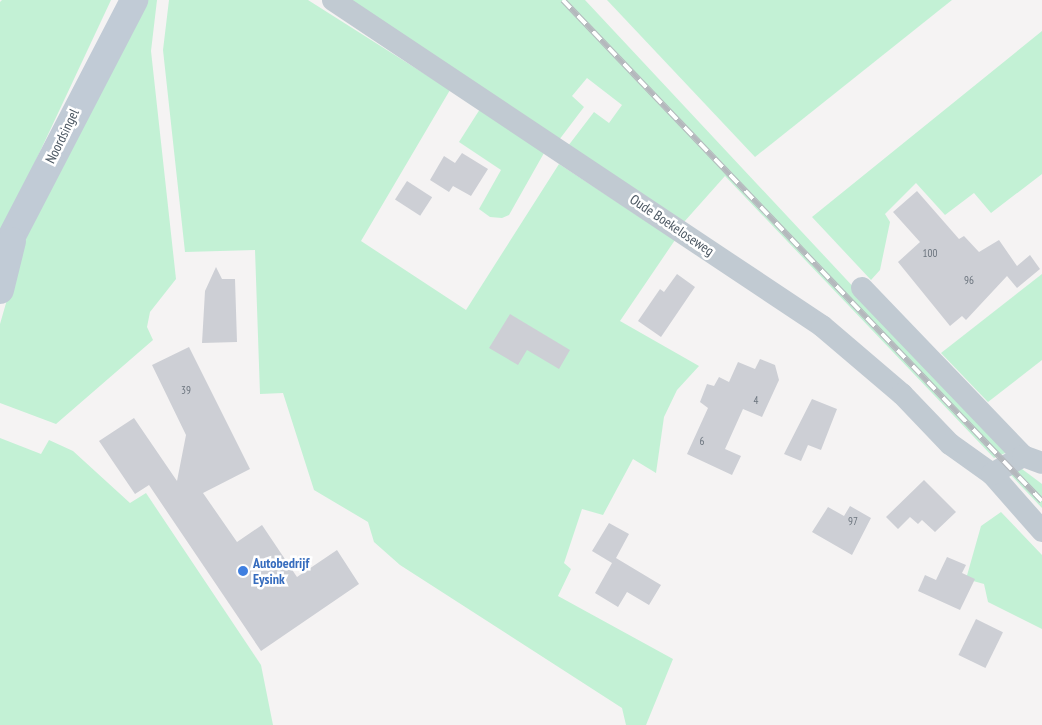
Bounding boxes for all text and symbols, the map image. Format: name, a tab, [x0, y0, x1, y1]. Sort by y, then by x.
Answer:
street label: Noordsingel	[42, 106, 82, 166]
street label: Oude Boekeloseweg	[627, 191, 717, 259]
house number: 100	[923, 246, 937, 260]
house number: 96	[964, 273, 974, 287]
house number: 39	[181, 383, 191, 397]
house number: 4	[754, 393, 758, 407]
house number: 6	[700, 434, 704, 448]
house number: 97	[848, 514, 858, 528]
place label: Autobedrijf Eysink	[253, 555, 309, 588]
marker: Autobedrijf Eysink	[237, 565, 249, 577]

